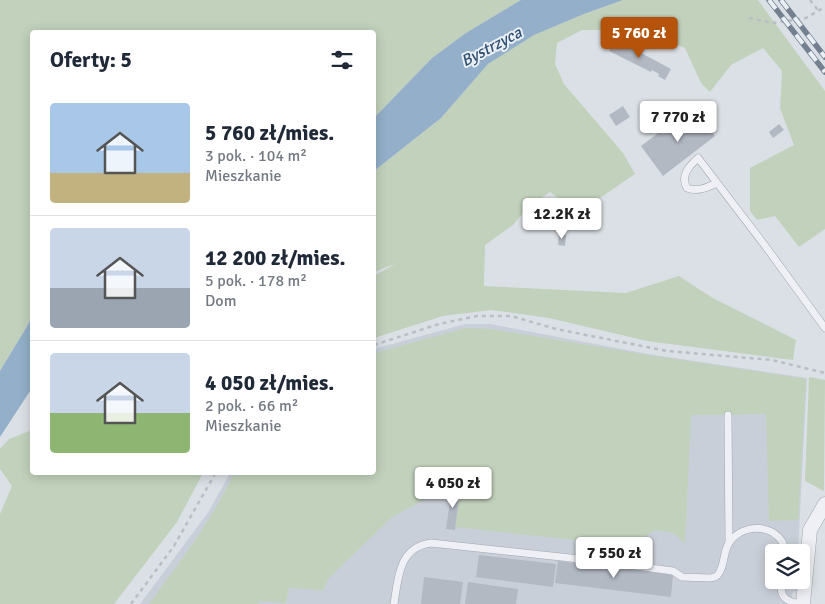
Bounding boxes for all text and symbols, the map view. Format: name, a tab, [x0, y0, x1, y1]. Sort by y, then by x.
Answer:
pin: 5 760 zł	[587, 17, 691, 59]
water label: Bystrzyca	[458, 22, 526, 71]
text: 5 760 zł	[612, 23, 666, 43]
icon: filters	[328, 46, 356, 74]
text: Oferty: 5	[50, 47, 132, 73]
pin: 7 770 zł	[626, 100, 730, 143]
text: 7 770 zł	[651, 107, 705, 127]
text: 5 760 zł/mies.	[205, 120, 334, 146]
icon: home	[90, 123, 150, 183]
text: 3 pok. · 104 m²	[205, 146, 307, 166]
text: Mieszkanie	[205, 166, 282, 186]
pin: 12.2K zł	[510, 198, 614, 240]
text: 12.2K zł	[534, 204, 591, 224]
text: 12 200 zł/mies.	[205, 245, 346, 271]
icon: home	[90, 248, 150, 308]
text: 5 pok. · 178 m²	[205, 271, 307, 291]
text: Dom	[205, 291, 236, 311]
text: 4 050 zł/mies.	[205, 370, 334, 396]
icon: home	[90, 373, 150, 433]
text: 2 pok. · 66 m²	[205, 396, 298, 416]
text: Mieszkanie	[205, 416, 282, 436]
pin: 4 050 zł	[401, 466, 505, 509]
text: 4 050 zł	[426, 473, 480, 493]
pin: 7 550 zł	[562, 536, 666, 579]
text: 7 550 zł	[587, 543, 641, 563]
map controls	[765, 544, 810, 589]
button: layers	[765, 544, 810, 589]

